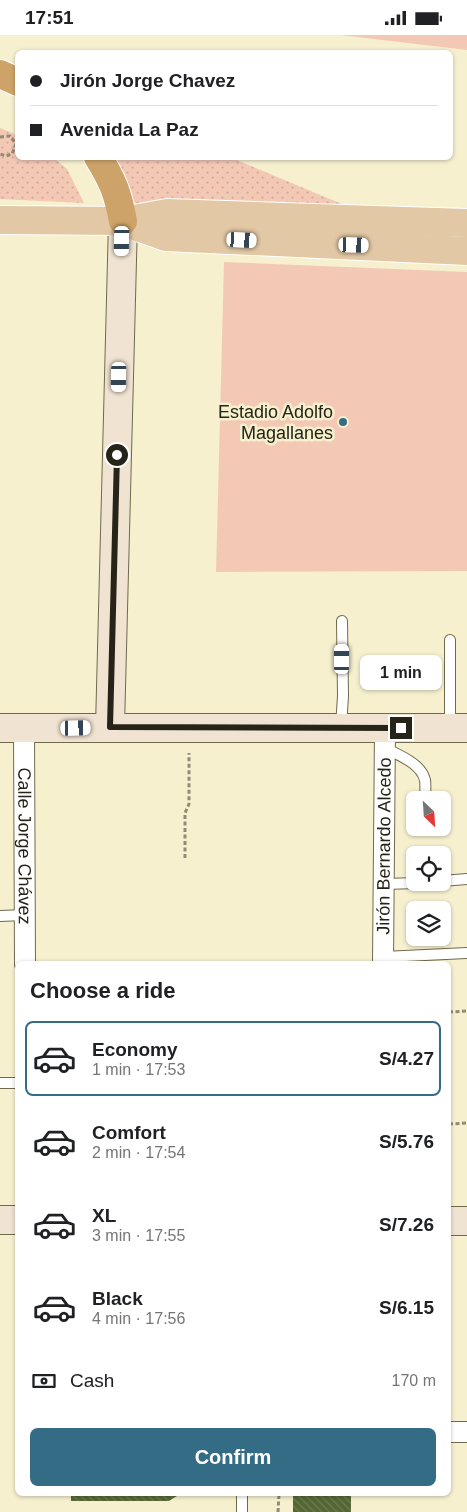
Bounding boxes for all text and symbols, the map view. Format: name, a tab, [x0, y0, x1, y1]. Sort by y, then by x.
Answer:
text: 17:51	[25, 7, 74, 28]
text: Jirón Jorge Chavez	[60, 70, 235, 91]
text: Avenida La Paz	[60, 119, 199, 140]
car	[114, 226, 129, 256]
car	[226, 232, 257, 248]
car	[338, 237, 369, 253]
car	[111, 362, 126, 392]
place label: Estadio Adolfo Magallanes	[218, 402, 333, 443]
marker: Estadio Adolfo Magallanes	[337, 416, 349, 428]
route start	[106, 444, 128, 466]
car	[334, 644, 349, 674]
callout: 1 min	[360, 655, 442, 691]
text: 1 min	[380, 664, 422, 681]
route end	[390, 717, 412, 739]
car	[60, 720, 91, 736]
street label: Jirón Bernardo Alcedo	[373, 757, 395, 935]
street label: Calle Jorge Chávez	[14, 767, 35, 925]
north arrow	[406, 791, 451, 836]
map controls	[406, 791, 451, 946]
button: locate	[406, 846, 451, 891]
button: layers	[406, 901, 451, 946]
text: Choose a ride	[30, 978, 175, 1003]
icon: car	[32, 1036, 77, 1081]
text: Economy	[92, 1039, 178, 1060]
text: S/4.27	[379, 1048, 434, 1069]
text: 1 min · 17:53	[92, 1061, 185, 1078]
icon: car	[32, 1119, 77, 1164]
text: Comfort	[92, 1122, 166, 1143]
text: S/5.76	[379, 1131, 434, 1152]
text: 2 min · 17:54	[92, 1144, 185, 1161]
icon: car	[32, 1202, 77, 1247]
text: XL	[92, 1205, 116, 1226]
text: S/7.26	[379, 1214, 434, 1235]
text: 3 min · 17:55	[92, 1227, 185, 1244]
icon: car	[32, 1285, 77, 1330]
text: Black	[92, 1288, 143, 1309]
text: S/6.15	[379, 1297, 434, 1318]
text: 4 min · 17:56	[92, 1310, 185, 1327]
icon: cash	[30, 1367, 58, 1395]
text: Cash	[70, 1370, 114, 1391]
text: 170 m	[392, 1372, 436, 1389]
button: Confirm	[30, 1428, 436, 1486]

